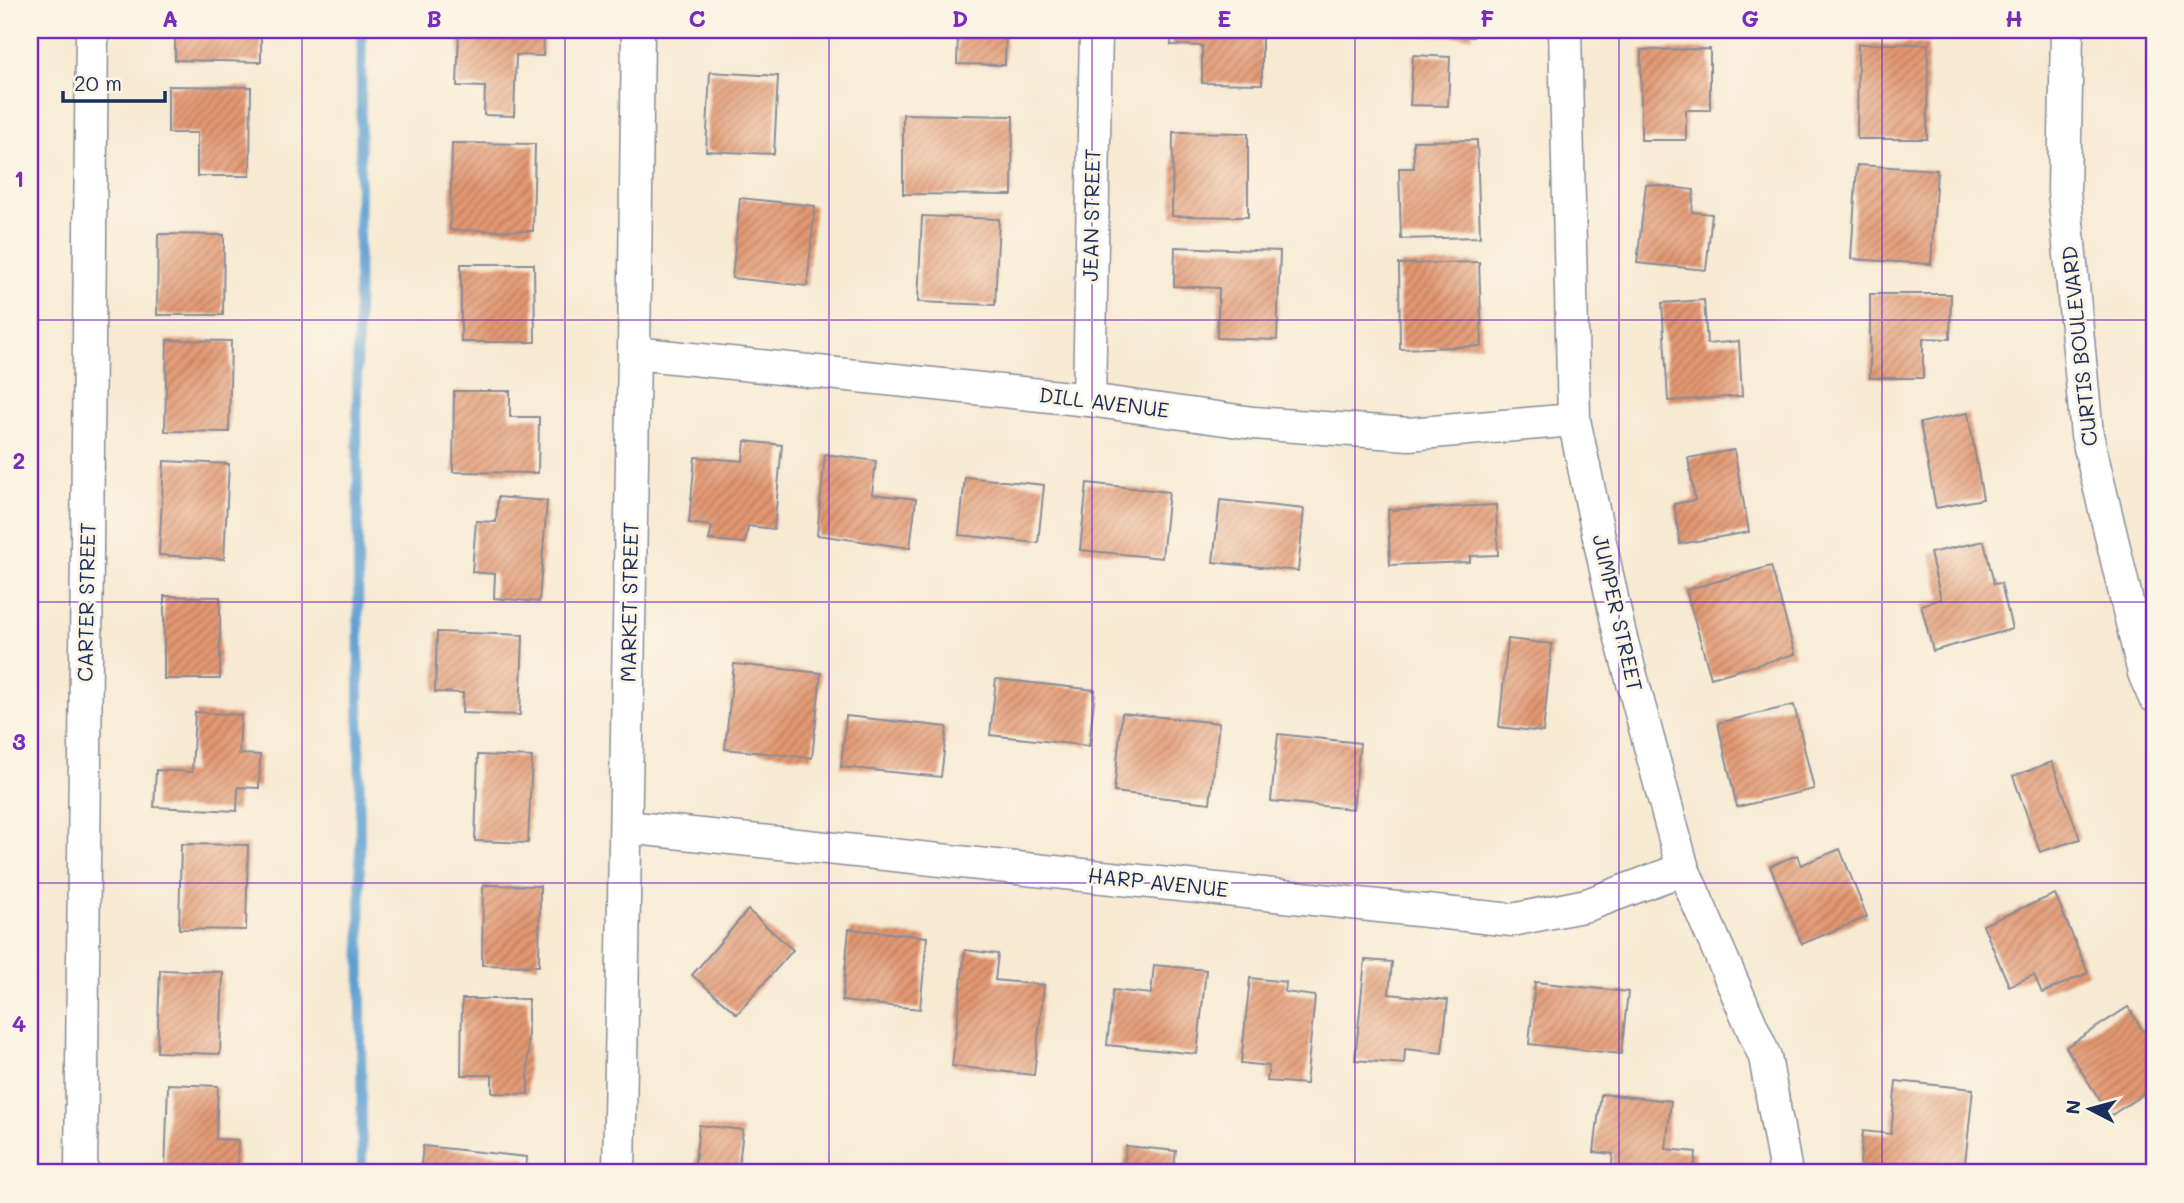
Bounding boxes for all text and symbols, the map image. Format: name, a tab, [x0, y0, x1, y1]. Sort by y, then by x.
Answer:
text: A	[162, 3, 178, 33]
text: B	[426, 3, 442, 33]
text: C	[688, 3, 706, 33]
text: D	[952, 3, 968, 33]
text: E	[1217, 3, 1231, 33]
text: F	[1480, 3, 1494, 33]
text: G	[1741, 3, 1759, 33]
text: H	[2005, 3, 2023, 33]
scale bar	[63, 60, 164, 104]
text: 20 m	[74, 69, 122, 96]
street label: JEAN STREET	[1076, 148, 1105, 282]
text: 1	[14, 163, 24, 193]
street label: CURTIS BOULEVARD	[2055, 245, 2102, 448]
street label: DILL AVENUE	[1038, 380, 1171, 423]
text: 2	[13, 445, 25, 475]
street label: MARKET STREET	[614, 521, 643, 683]
street label: CARTER STREET	[71, 522, 100, 682]
street label: JUMPER STREET	[1587, 532, 1650, 694]
text: 3	[12, 726, 26, 756]
street label: HARP AVENUE	[1087, 861, 1230, 902]
text: 4	[12, 1008, 26, 1038]
north arrow	[2054, 1074, 2124, 1144]
text: N	[2059, 1099, 2086, 1116]

